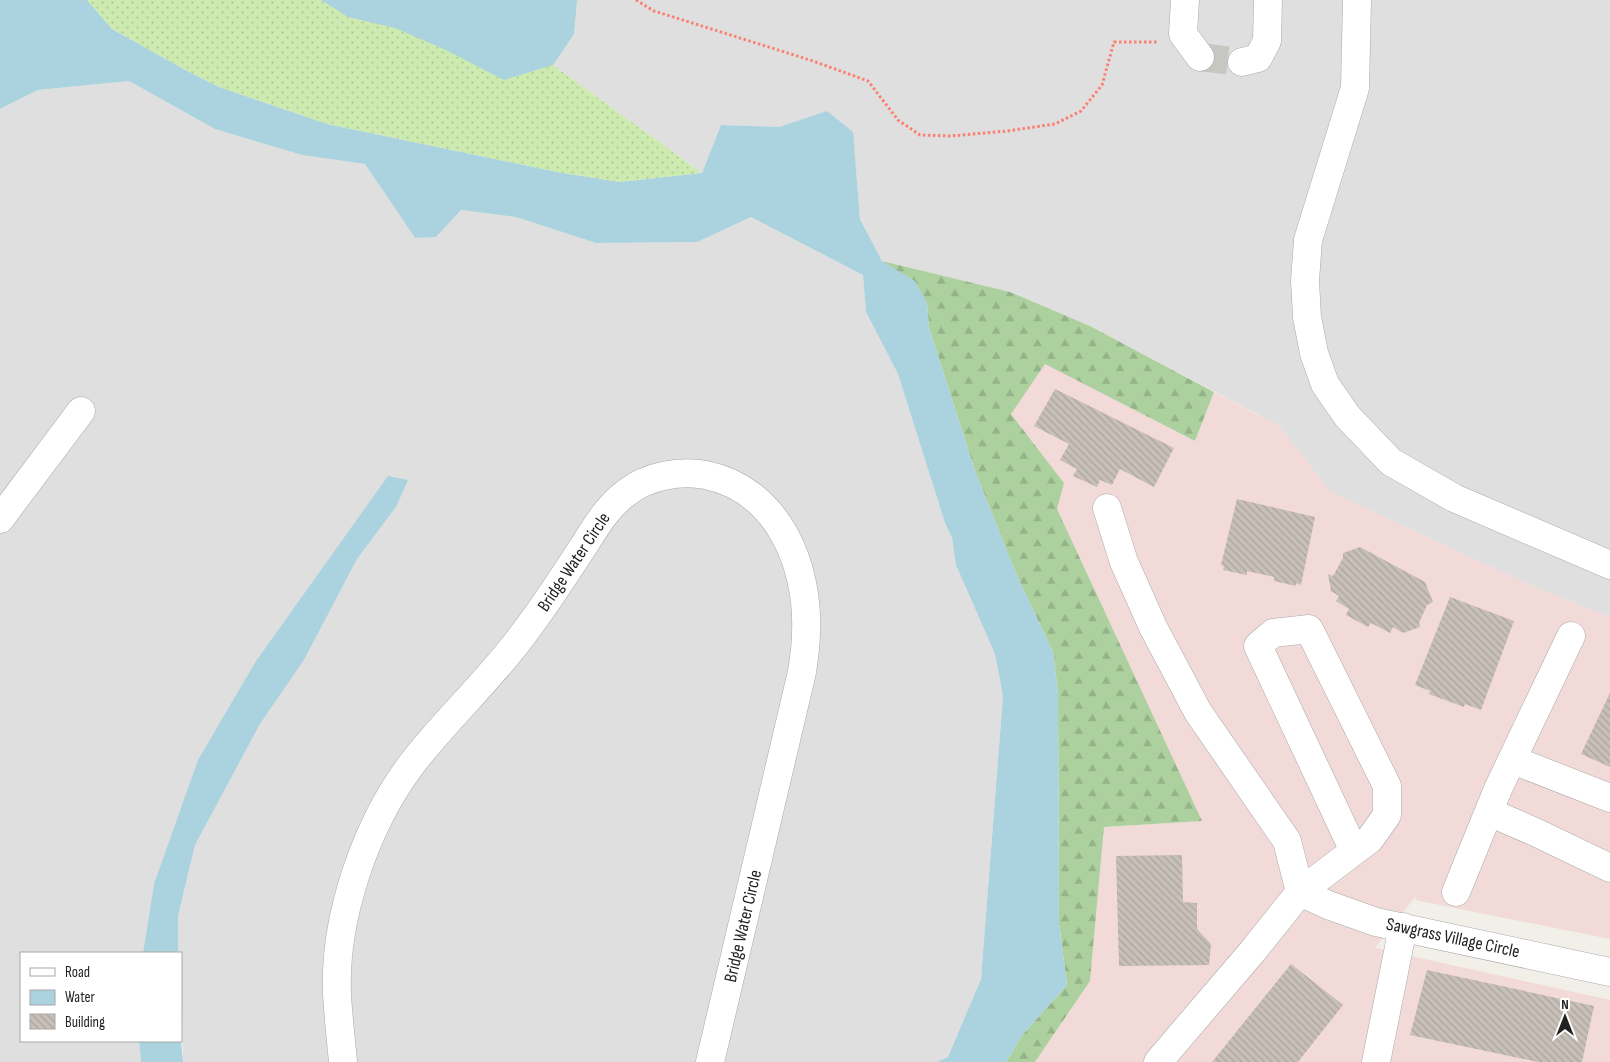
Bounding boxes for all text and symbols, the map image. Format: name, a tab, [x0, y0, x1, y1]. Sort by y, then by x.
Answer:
street label: Bridge Water Circle	[533, 509, 615, 615]
street label: Bridge Water Circle	[720, 868, 766, 984]
street label: Sawgrass Village Circle	[1384, 914, 1522, 962]
legend	[20, 952, 182, 1042]
text: Road	[65, 963, 90, 982]
text: Water	[65, 988, 96, 1007]
north arrow	[1540, 992, 1590, 1042]
text: N	[1561, 996, 1569, 1013]
text: Building	[65, 1013, 105, 1032]

